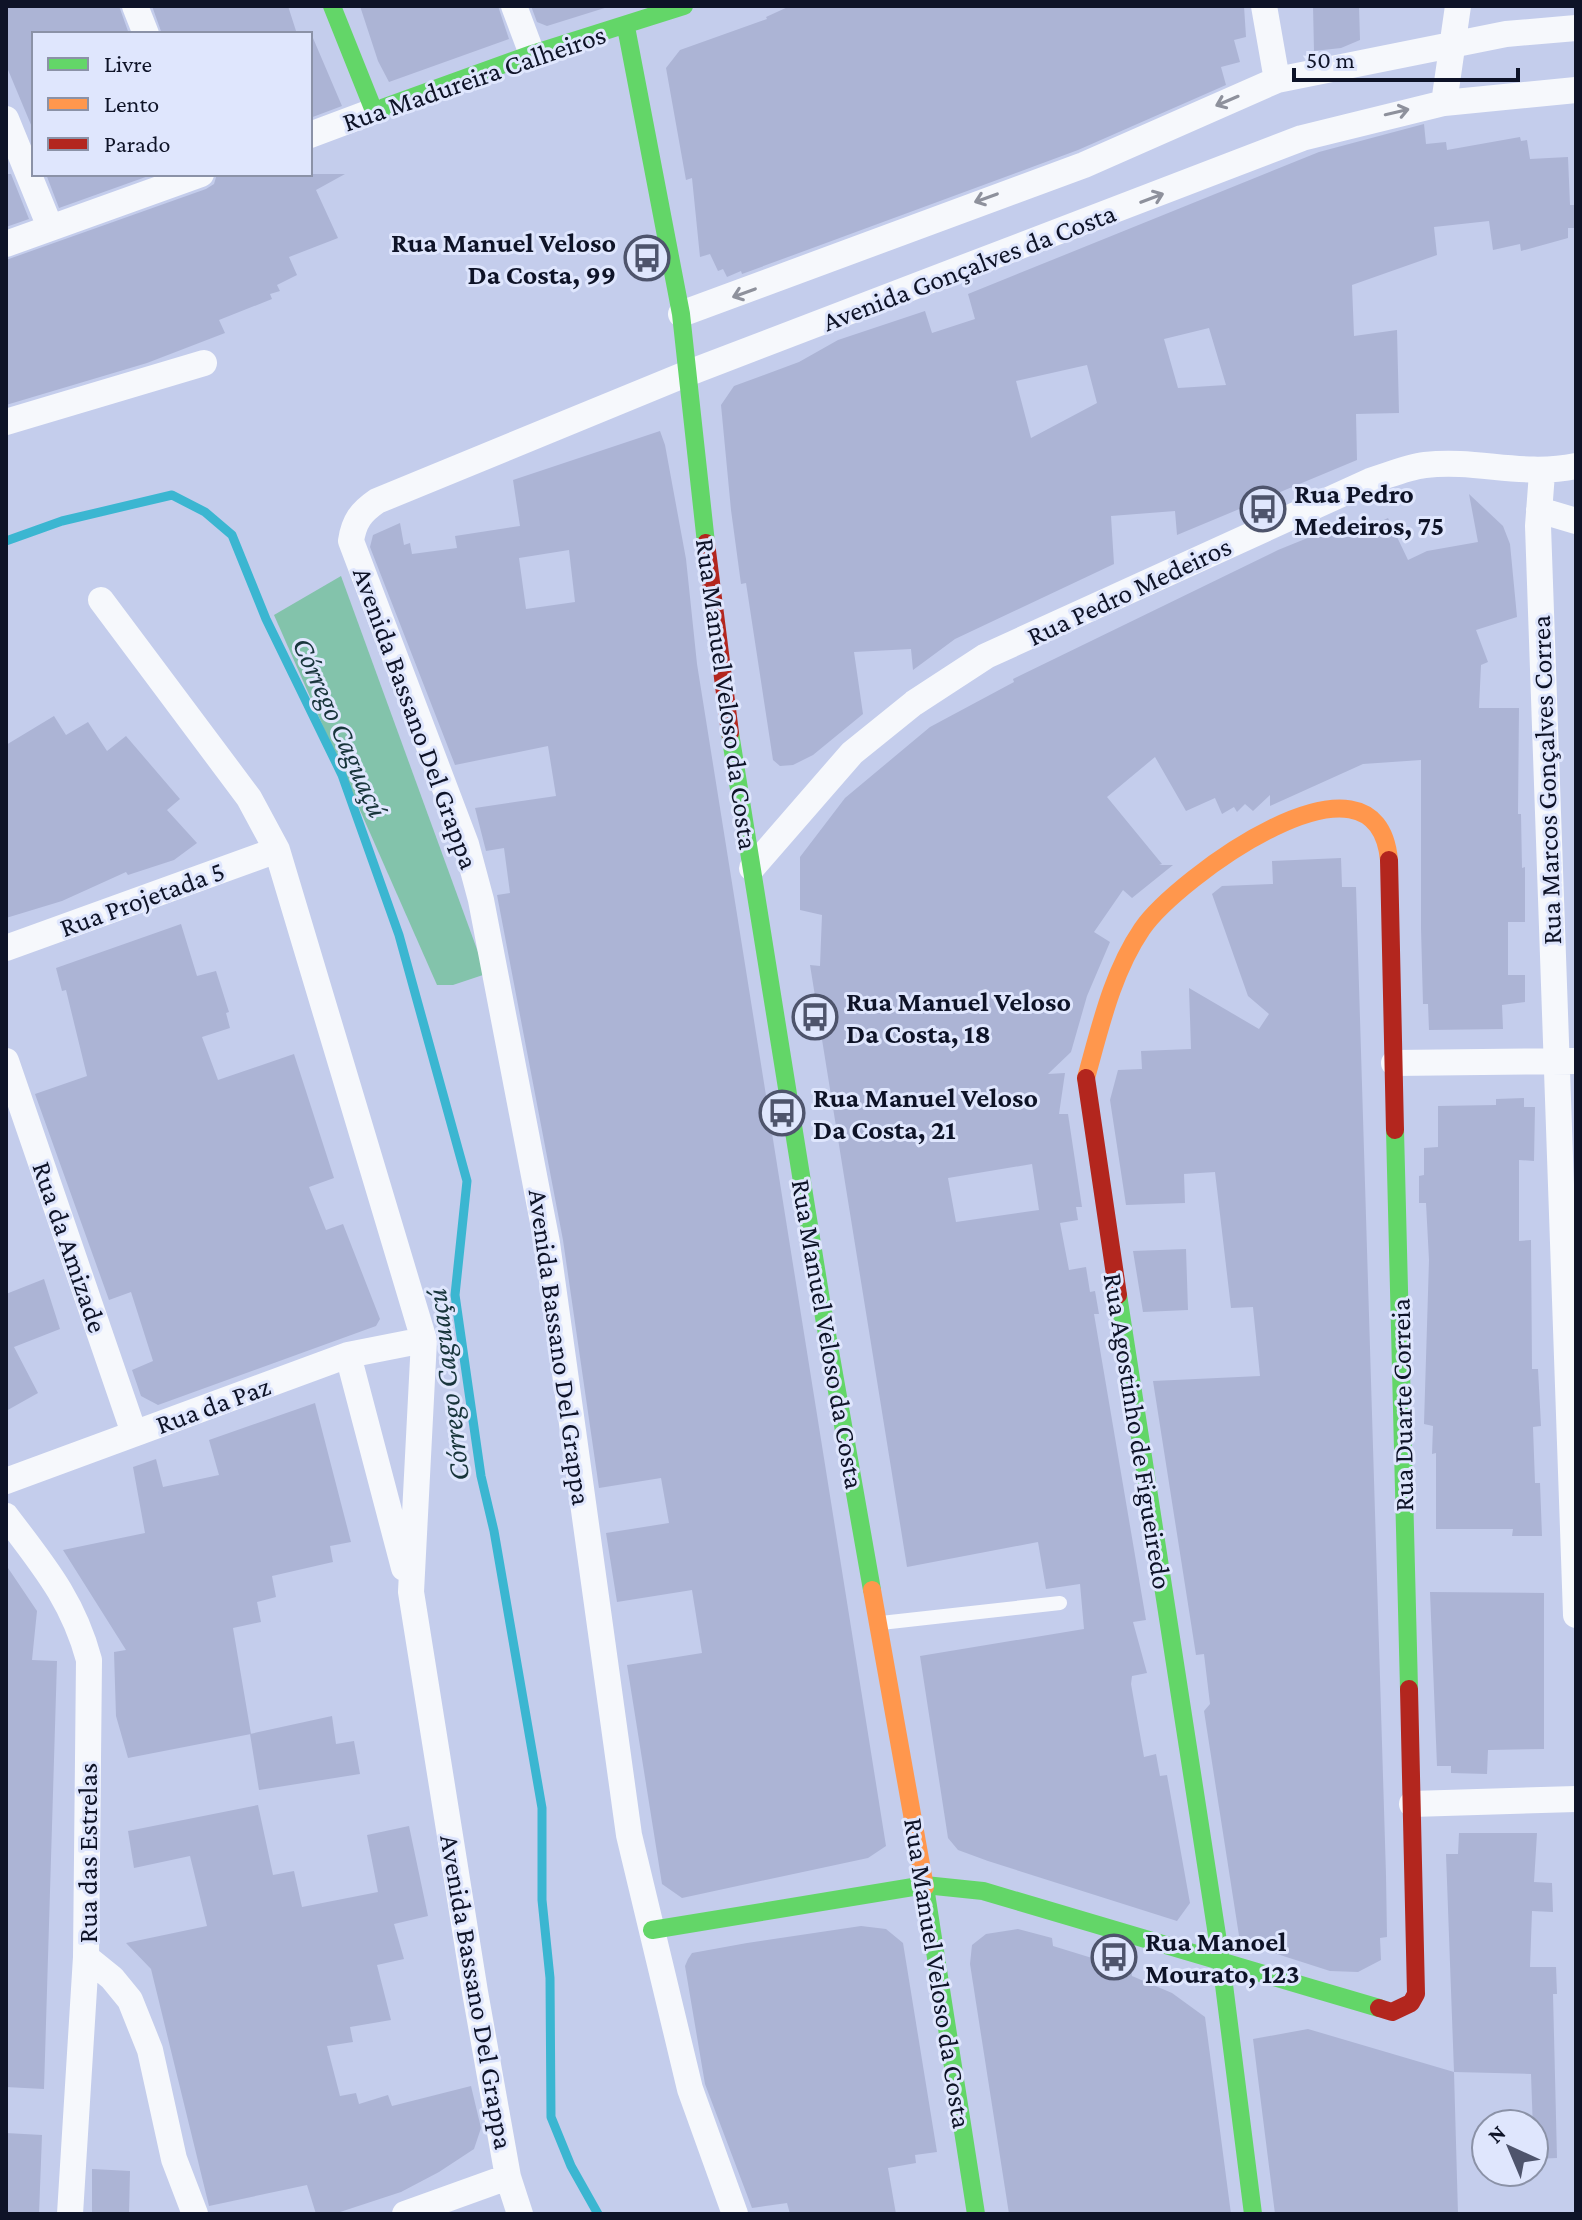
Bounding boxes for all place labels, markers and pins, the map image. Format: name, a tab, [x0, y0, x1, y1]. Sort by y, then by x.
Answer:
place label: Rua Manuel Veloso Da Costa, 99	[391, 227, 616, 290]
bus stop icon: Rua Manuel Veloso Da Costa, 99	[623, 234, 671, 282]
place label: Rua Pedro Medeiros, 75	[1294, 478, 1444, 541]
bus stop icon: Rua Pedro Medeiros, 75	[1239, 485, 1287, 533]
place label: Rua Manuel Veloso Da Costa, 18	[846, 986, 1071, 1049]
bus stop icon: Rua Manuel Veloso Da Costa, 18	[791, 993, 839, 1041]
place label: Rua Manuel Veloso Da Costa, 21	[813, 1082, 1038, 1145]
bus stop icon: Rua Manuel Veloso Da Costa, 21	[758, 1089, 806, 1137]
place label: Rua Manoel Mourato, 123	[1145, 1926, 1300, 1989]
bus stop icon: Rua Manoel Mourato, 123	[1090, 1933, 1138, 1981]

